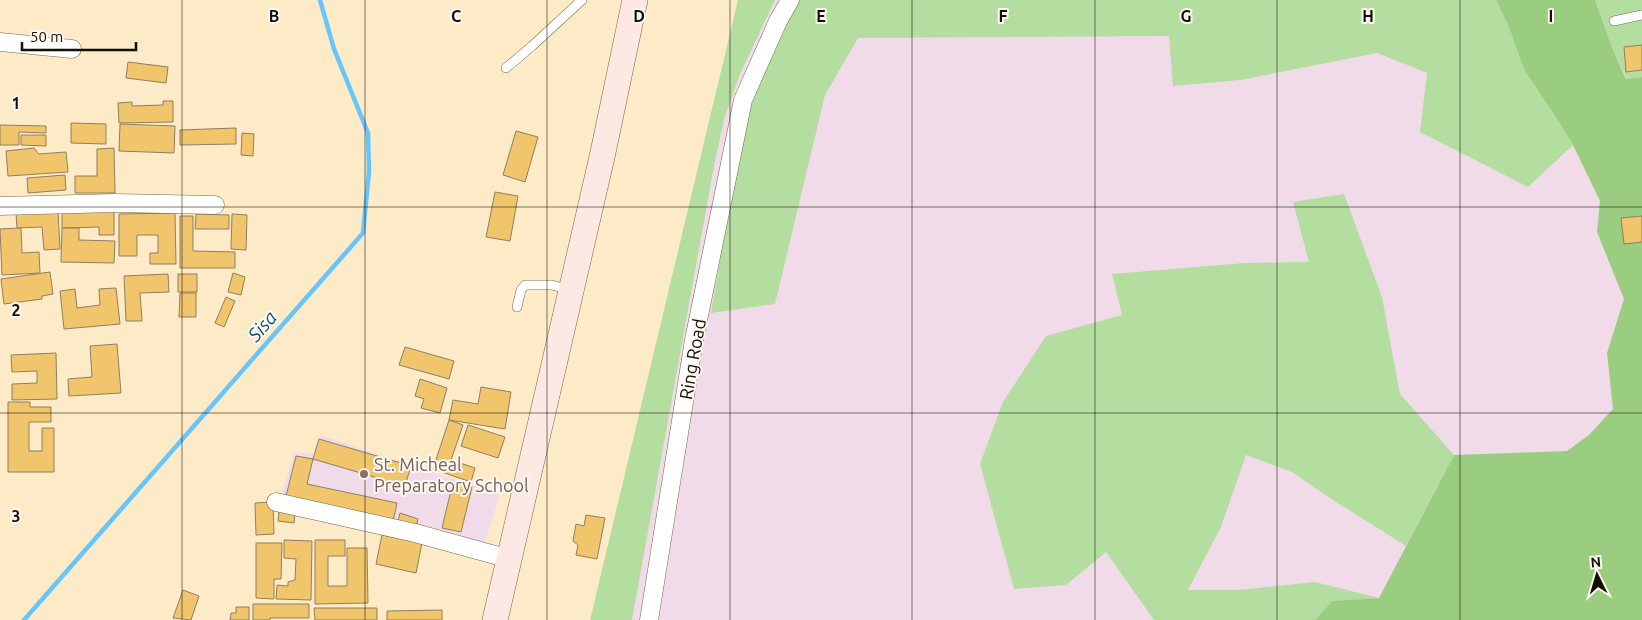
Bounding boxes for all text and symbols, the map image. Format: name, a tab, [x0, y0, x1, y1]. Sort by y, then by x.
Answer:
text: B	[269, 7, 279, 25]
text: C	[451, 7, 461, 25]
text: D	[633, 7, 645, 25]
text: E	[816, 7, 826, 25]
text: F	[999, 7, 1008, 25]
text: G	[1180, 7, 1192, 25]
text: H	[1362, 7, 1374, 25]
text: I	[1549, 7, 1553, 25]
scale bar	[22, 20, 136, 52]
text: 50 m	[30, 28, 63, 45]
text: 1	[11, 94, 21, 112]
text: 2	[11, 301, 21, 319]
water label: Sisa	[242, 306, 281, 346]
street label: Ring Road	[675, 317, 709, 401]
place label: St. Micheal Preparatory School	[374, 454, 529, 495]
marker: St. Micheal Preparatory School	[358, 468, 370, 480]
text: 3	[11, 507, 21, 525]
north arrow	[1572, 550, 1622, 600]
text: N	[1590, 554, 1602, 570]

